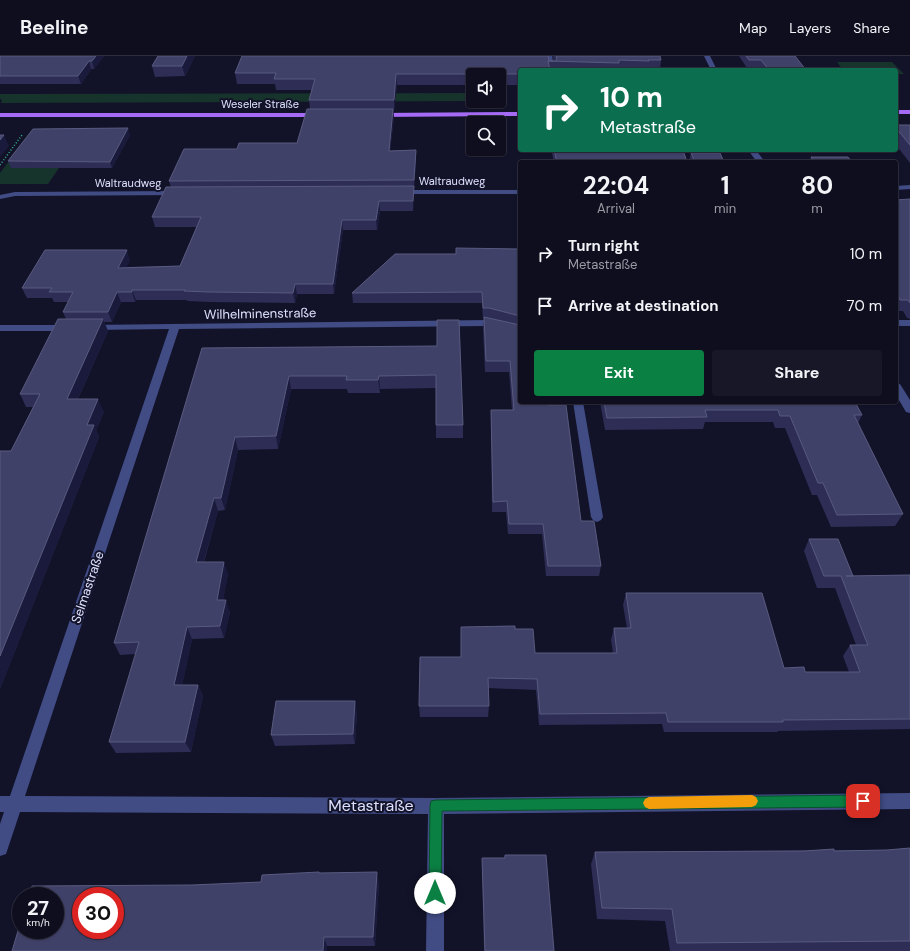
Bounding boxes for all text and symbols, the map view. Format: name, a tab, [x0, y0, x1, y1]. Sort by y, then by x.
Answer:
text: Beeline	[20, 15, 88, 40]
text: Map	[739, 19, 767, 37]
text: Layers	[789, 19, 831, 37]
text: Share	[853, 19, 890, 37]
map controls	[466, 68, 506, 156]
button: sound	[466, 68, 506, 108]
text: 10 m	[600, 79, 663, 116]
icon: right	[534, 84, 586, 136]
street label: Weseler Straße	[221, 97, 299, 111]
text: Metastraße	[600, 115, 696, 139]
button: search	[466, 116, 506, 156]
text: 22:04	[583, 170, 649, 201]
text: 1	[721, 170, 729, 201]
text: 80	[801, 170, 833, 201]
street label: Waltraudweg	[419, 174, 485, 188]
street label: Waltraudweg	[95, 176, 161, 190]
text: Arrival	[597, 200, 635, 217]
text: min	[714, 200, 736, 217]
text: m	[811, 200, 823, 217]
text: Turn right	[568, 236, 639, 256]
icon: right	[534, 243, 556, 265]
text: 10 m	[850, 244, 882, 264]
text: Metastraße	[568, 256, 637, 273]
icon: arrive	[534, 295, 556, 317]
text: Arrive at destination	[568, 296, 719, 316]
text: 70 m	[847, 296, 882, 316]
street label: Wilhelminenstraße	[204, 304, 316, 323]
button: Exit	[534, 350, 704, 396]
button: Share	[712, 350, 882, 396]
street label: Selmastraße	[67, 549, 108, 626]
pin	[846, 784, 880, 818]
icon: arrive	[852, 790, 874, 812]
street label: Metastraße	[328, 795, 414, 816]
position arrow	[414, 872, 456, 914]
speed limit sign: 30	[72, 887, 124, 939]
text: 27	[27, 895, 49, 921]
text: km/h	[26, 916, 50, 929]

